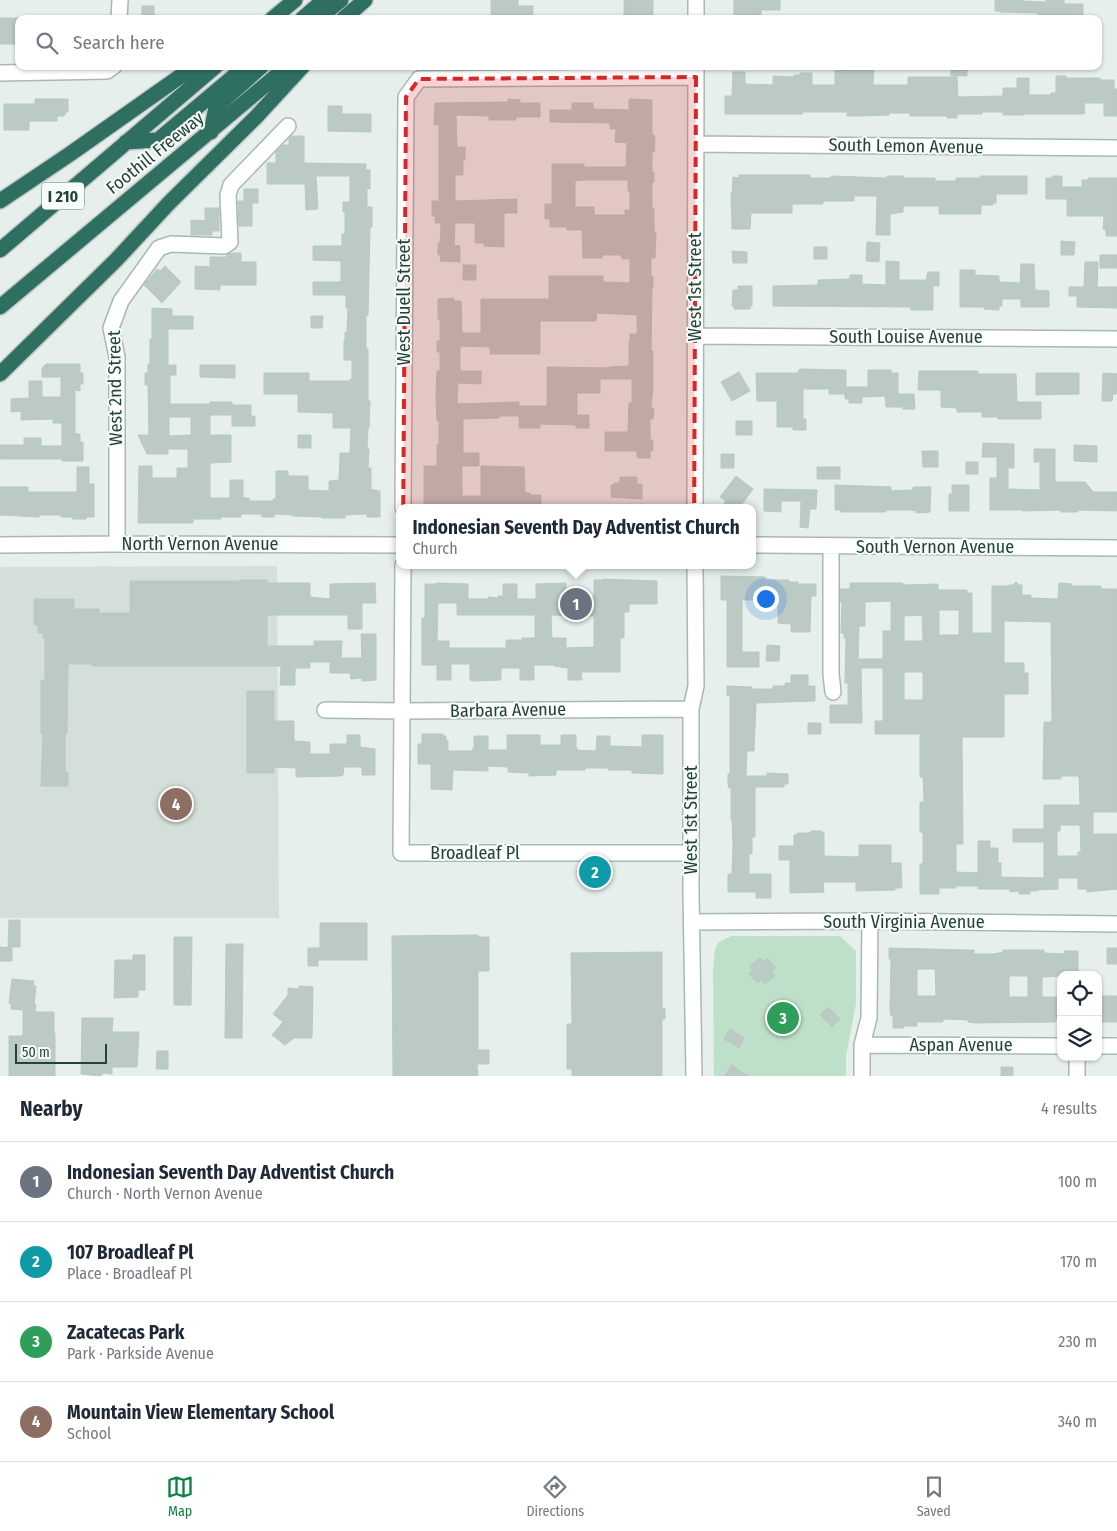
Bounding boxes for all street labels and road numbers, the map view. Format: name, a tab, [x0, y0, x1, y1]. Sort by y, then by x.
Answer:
street label: Foothill Freeway	[102, 107, 208, 199]
street label: South Lemon Avenue	[828, 134, 984, 158]
road number: I 210	[42, 182, 84, 210]
street label: West 1st Street	[684, 232, 706, 342]
street label: West Duell Street	[393, 239, 415, 365]
street label: South Louise Avenue	[829, 326, 983, 348]
street label: West 2nd Street	[103, 330, 127, 446]
street label: North Vernon Avenue	[122, 533, 279, 555]
street label: South Vernon Avenue	[856, 536, 1014, 558]
street label: Barbara Avenue	[450, 698, 566, 722]
street label: West 1st Street	[680, 765, 702, 875]
street label: Broadleaf Pl	[430, 842, 520, 864]
street label: South Virginia Avenue	[823, 911, 985, 933]
street label: Aspan Avenue	[909, 1034, 1013, 1056]

